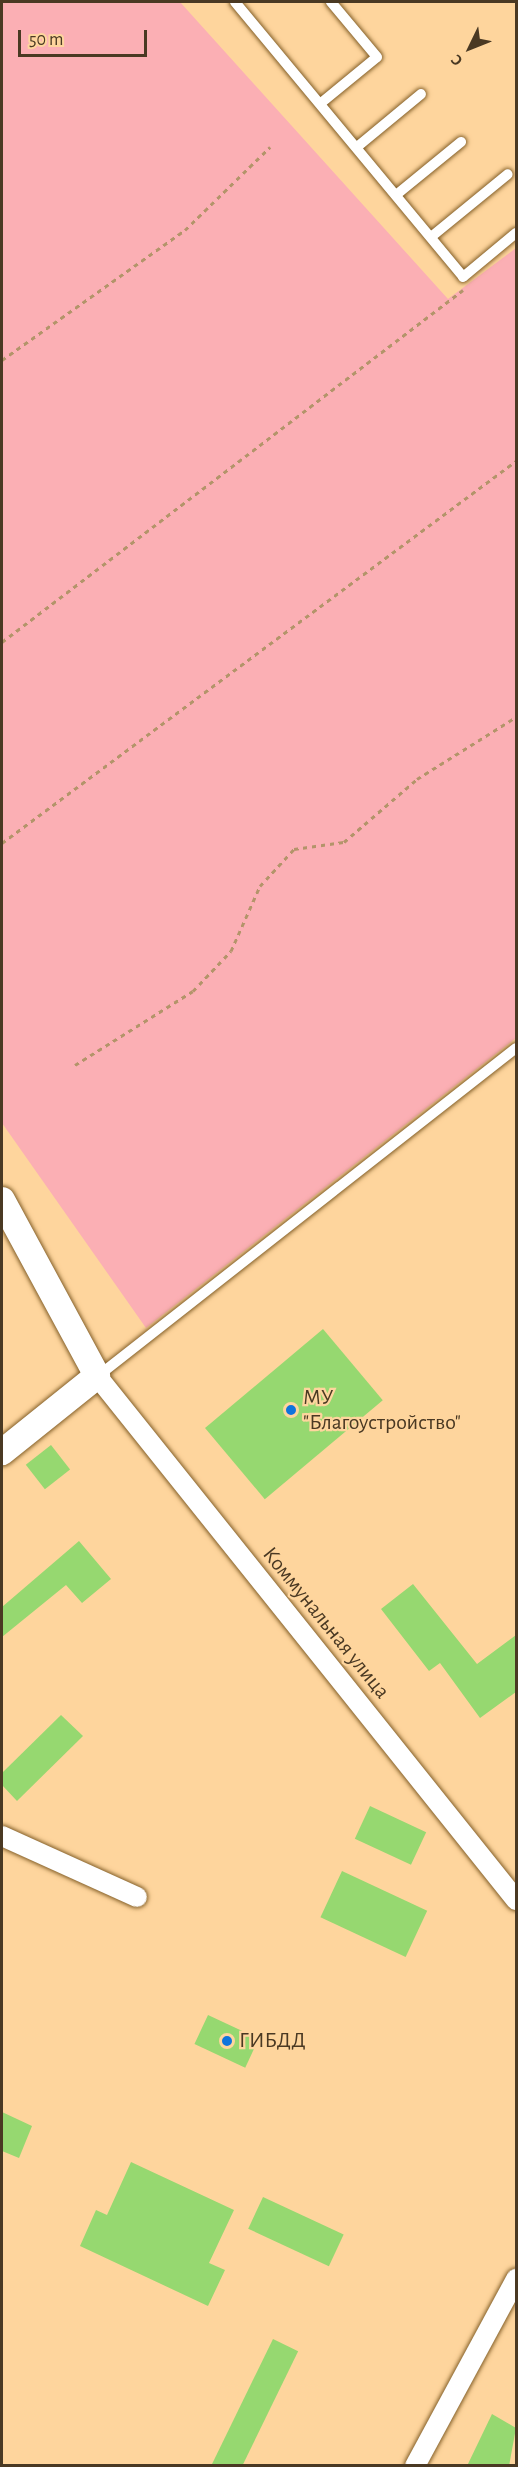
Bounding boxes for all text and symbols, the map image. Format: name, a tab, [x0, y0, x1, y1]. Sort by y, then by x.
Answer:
scale bar	[21, 18, 150, 56]
north arrow	[440, 18, 500, 78]
text: 50 m	[29, 31, 63, 49]
text: С	[448, 52, 466, 69]
place label: МУ "Благоустройство"	[303, 1384, 461, 1436]
marker: МУ "Благоустройство"	[284, 1403, 298, 1417]
street label: Коммунальная улица	[257, 1542, 395, 1704]
place label: ГИБДД	[239, 2028, 306, 2054]
marker: ГИБДД	[220, 2034, 234, 2048]

